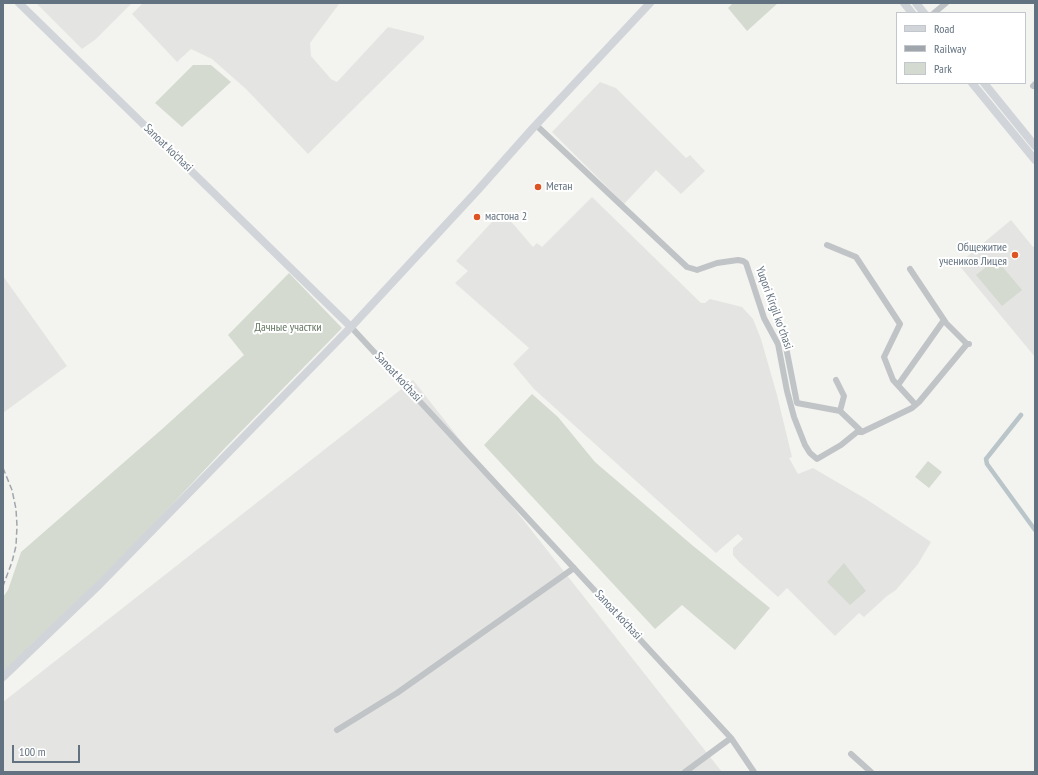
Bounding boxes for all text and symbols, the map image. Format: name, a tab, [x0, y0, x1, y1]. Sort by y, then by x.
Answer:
legend	[896, 12, 1026, 84]
text: Road	[934, 21, 954, 36]
text: Railway	[934, 41, 966, 56]
text: Park	[934, 61, 952, 76]
street label: Sanoat ko'chasi	[141, 121, 195, 175]
place label: Метан	[546, 180, 572, 194]
marker: Метан	[533, 182, 543, 192]
place label: мастона 2	[485, 210, 527, 224]
marker: мастона 2	[472, 212, 482, 222]
place label: Общежитие учеников Лицея	[939, 241, 1007, 269]
marker: Общежитие учеников Лицея	[1010, 250, 1020, 260]
street label: Yuqori Kirgil koʻchasi	[752, 265, 796, 351]
park label: Дачные участки	[254, 321, 322, 335]
street label: Sanoat ko'chasi	[371, 349, 425, 405]
street label: Sanoat ko'chasi	[591, 587, 645, 643]
scale bar	[14, 737, 82, 763]
text: 100 m	[19, 744, 46, 759]

